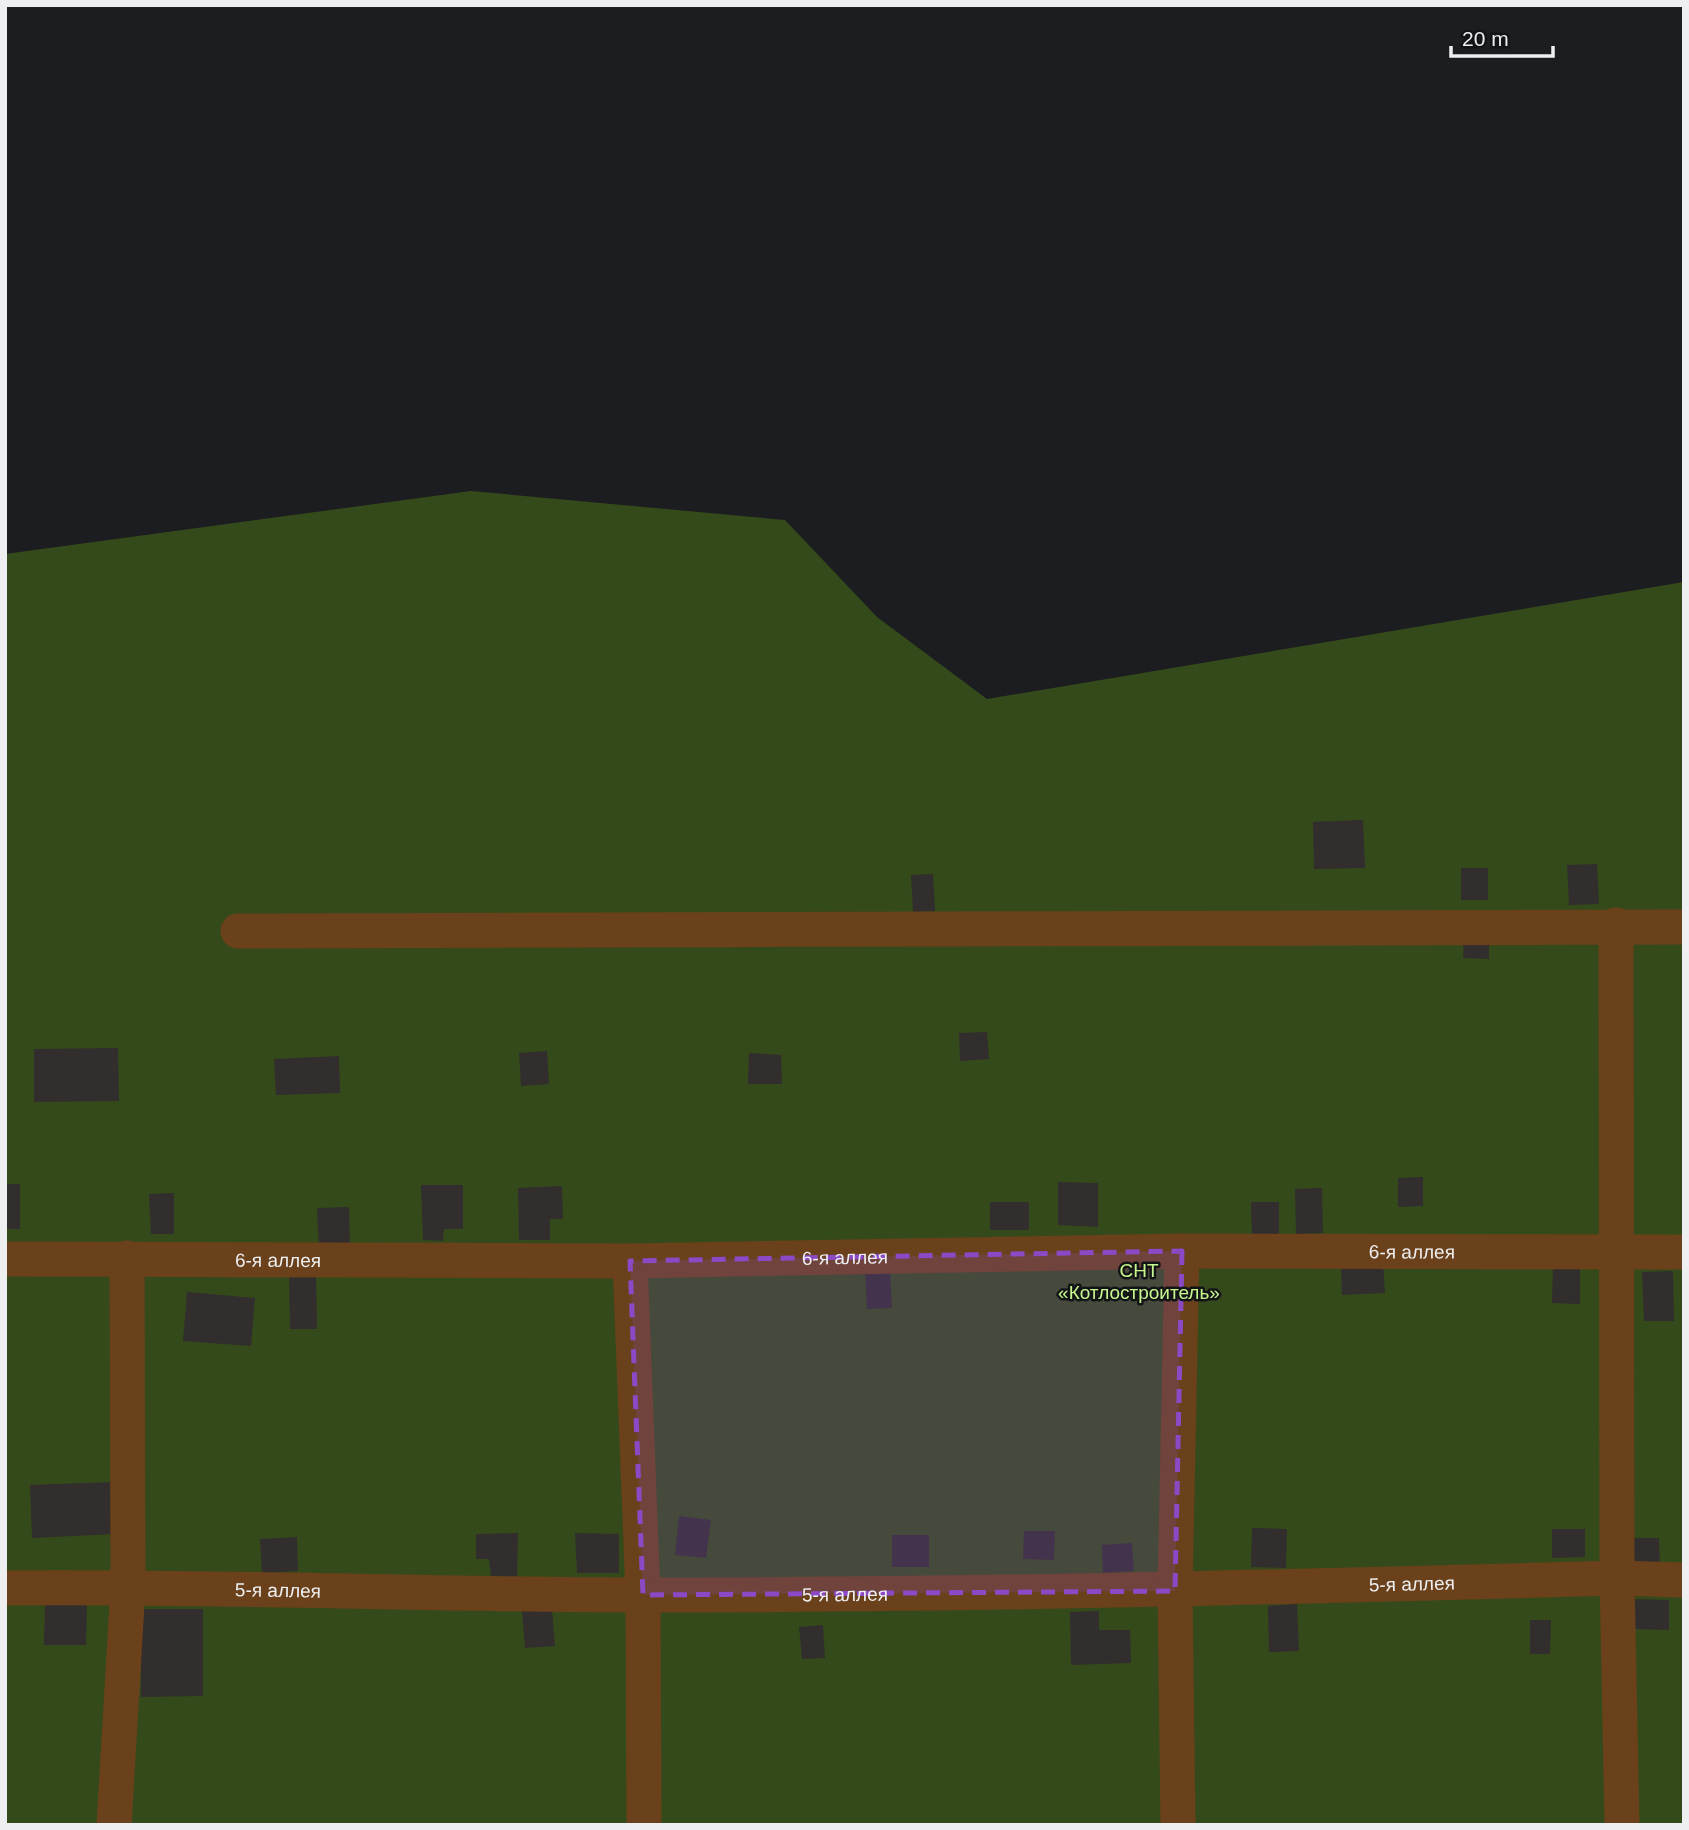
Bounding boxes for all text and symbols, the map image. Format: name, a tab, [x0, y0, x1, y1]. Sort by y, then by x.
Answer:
scale bar	[1451, 14, 1552, 58]
text: 20 m	[1462, 27, 1509, 50]
street label: 6-я аллея	[1369, 1241, 1455, 1263]
street label: 6-я аллея	[802, 1246, 888, 1269]
street label: 6-я аллея	[235, 1250, 321, 1271]
park label: СНТ «Котлостроитель»	[1058, 1260, 1220, 1303]
street label: 5-я аллея	[1369, 1572, 1455, 1596]
street label: 5-я аллея	[235, 1579, 321, 1602]
street label: 5-я аллея	[802, 1584, 888, 1605]

